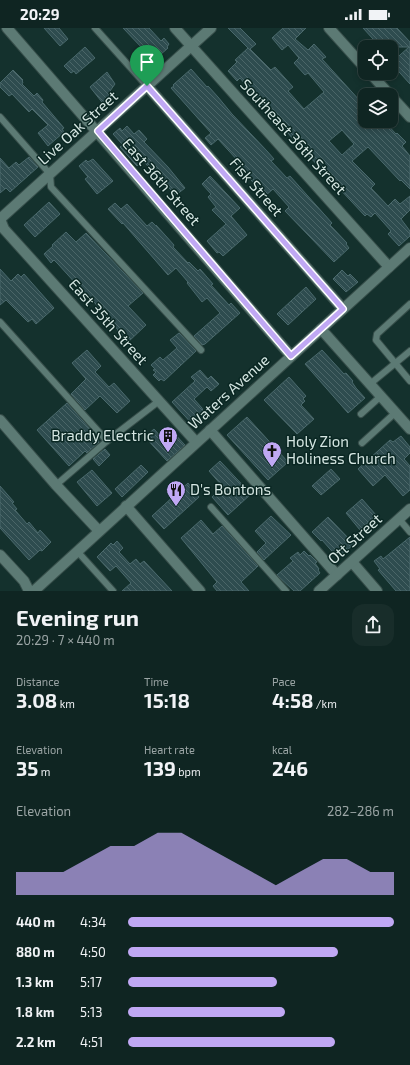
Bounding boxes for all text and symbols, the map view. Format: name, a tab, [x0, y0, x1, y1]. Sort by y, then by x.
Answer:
text: 20:29	[20, 5, 60, 23]
map controls	[358, 40, 398, 128]
button: locate	[358, 40, 398, 80]
pin	[130, 45, 164, 86]
icon: arrive	[136, 51, 158, 73]
street label: Southeast 36th Street	[237, 75, 351, 198]
street label: Live Oak Street	[34, 86, 121, 168]
button: layers	[358, 88, 398, 128]
street label: East 36th Street	[119, 134, 205, 229]
street label: Fisk Street	[226, 153, 287, 220]
street label: East 35th Street	[66, 275, 152, 368]
street label: Waters Avenue	[184, 350, 273, 432]
building icon: Braddy Electric	[157, 425, 179, 453]
place label: Braddy Electric	[51, 426, 154, 444]
place label: Holy Zion Holiness Church	[286, 432, 396, 467]
church icon: Holy Zion Holiness Church	[261, 440, 283, 468]
restaurant icon: D's Bontons	[165, 479, 187, 507]
place label: D's Bontons	[190, 480, 271, 498]
street label: Ott Street	[324, 509, 385, 567]
text: Evening run	[16, 604, 139, 630]
button: share	[352, 604, 394, 646]
text: 20:29 · 7 × 440 m	[16, 632, 115, 648]
text: Distance	[16, 675, 59, 688]
text: Time	[144, 675, 169, 688]
text: Pace	[272, 675, 296, 688]
text: 3.08	[16, 688, 57, 712]
text: 15:18	[144, 688, 190, 712]
text: 4:58	[272, 688, 313, 712]
text: km	[57, 697, 75, 710]
text: /km	[313, 697, 337, 710]
text: Elevation	[16, 743, 63, 756]
text: Heart rate	[144, 743, 195, 756]
text: kcal	[272, 743, 292, 756]
text: 35	[16, 756, 38, 780]
text: 139	[144, 756, 176, 780]
text: 246	[272, 756, 308, 780]
text: m	[38, 765, 50, 778]
text: bpm	[176, 765, 201, 778]
text: Elevation	[16, 803, 71, 819]
text: 282–286 m	[327, 803, 394, 819]
text: 440 m	[16, 914, 55, 930]
text: 4:34	[80, 914, 106, 930]
text: 880 m	[16, 944, 55, 960]
text: 4:50	[80, 944, 106, 960]
text: 1.3 km	[16, 974, 54, 990]
text: 5:17	[80, 974, 102, 990]
text: 1.8 km	[16, 1004, 54, 1020]
text: 5:13	[80, 1004, 102, 1020]
text: 2.2 km	[16, 1034, 56, 1050]
text: 4:51	[80, 1034, 103, 1050]

